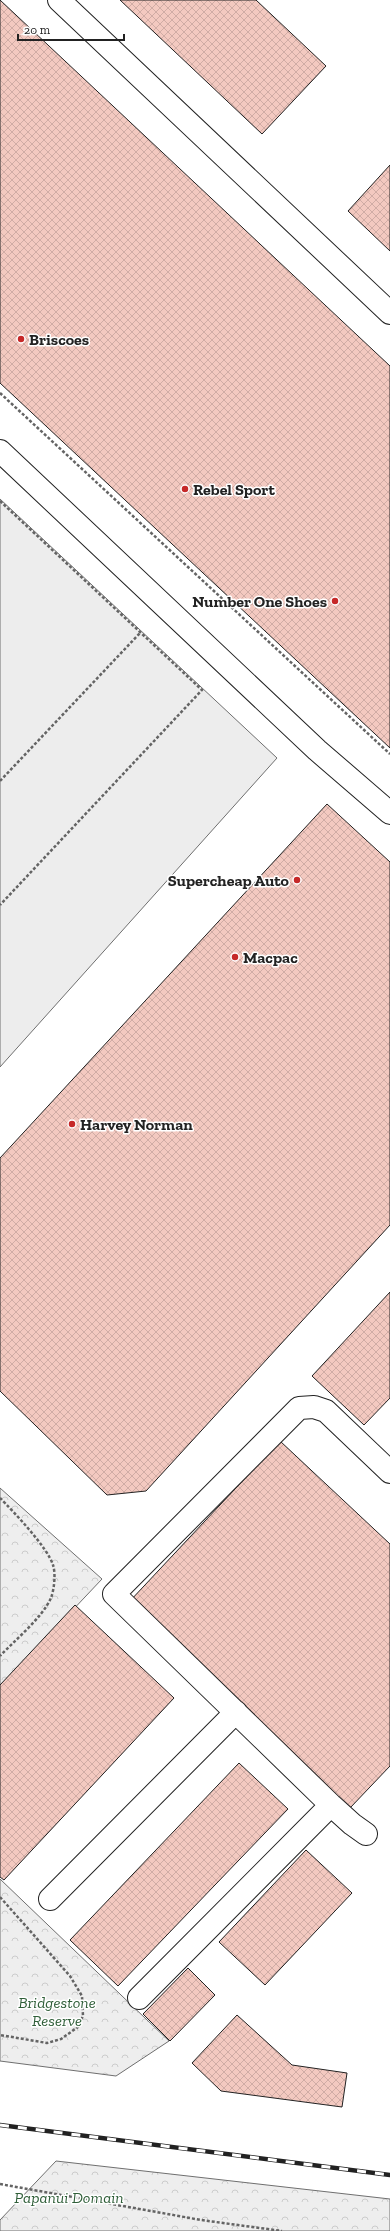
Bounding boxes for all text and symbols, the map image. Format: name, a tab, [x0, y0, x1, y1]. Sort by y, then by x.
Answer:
scale bar	[18, 16, 124, 42]
text: 20 m	[24, 23, 51, 37]
place label: Briscoes	[29, 330, 89, 349]
marker: Briscoes	[16, 334, 26, 344]
place label: Rebel Sport	[193, 480, 275, 499]
marker: Rebel Sport	[180, 484, 190, 494]
place label: Number One Shoes	[192, 592, 327, 611]
marker: Number One Shoes	[330, 596, 340, 606]
place label: Supercheap Auto	[168, 871, 290, 890]
marker: Supercheap Auto	[292, 875, 302, 885]
place label: Macpac	[243, 948, 298, 967]
marker: Macpac	[230, 952, 240, 962]
place label: Harvey Norman	[80, 1115, 193, 1134]
marker: Harvey Norman	[67, 1119, 77, 1129]
park label: Bridgestone Reserve	[18, 1993, 96, 2030]
park label: Papanui Domain	[14, 2188, 124, 2207]

